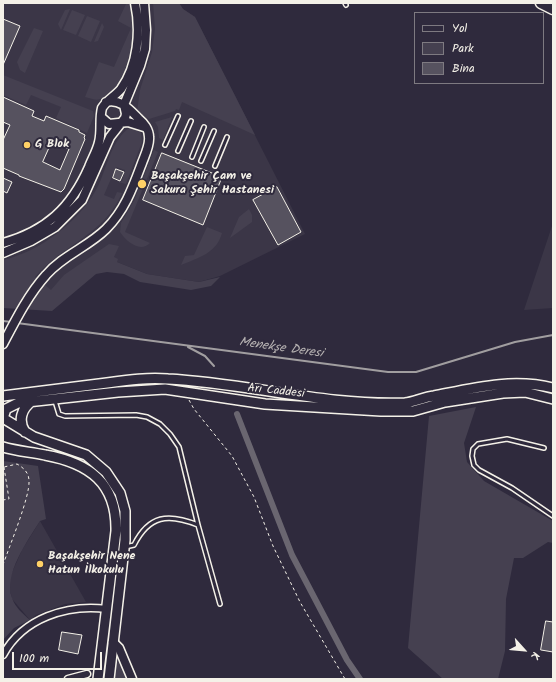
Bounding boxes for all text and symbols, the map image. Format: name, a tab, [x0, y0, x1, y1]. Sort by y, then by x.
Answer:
legend	[414, 12, 544, 84]
text: Yol	[452, 19, 467, 38]
text: Park	[452, 39, 474, 58]
text: Bina	[452, 59, 475, 78]
place label: G Blok	[35, 138, 69, 152]
marker: G Blok	[22, 140, 32, 150]
place label: Başakşehir Çam ve Sakura Şehir Hastanesi	[151, 170, 274, 198]
marker: Başakşehir Çam ve Sakura Şehir Hastanesi	[136, 178, 148, 190]
water label: Menekşe Deresi	[238, 335, 324, 363]
street label: Arı Caddesi	[247, 382, 305, 402]
place label: Başakşehir Nene Hatun İlkokulu	[48, 550, 135, 578]
marker: Başakşehir Nene Hatun İlkokulu	[35, 559, 45, 569]
north arrow	[504, 630, 544, 670]
scale bar	[14, 644, 104, 670]
text: K	[525, 648, 544, 662]
text: 100 m	[19, 649, 49, 668]

